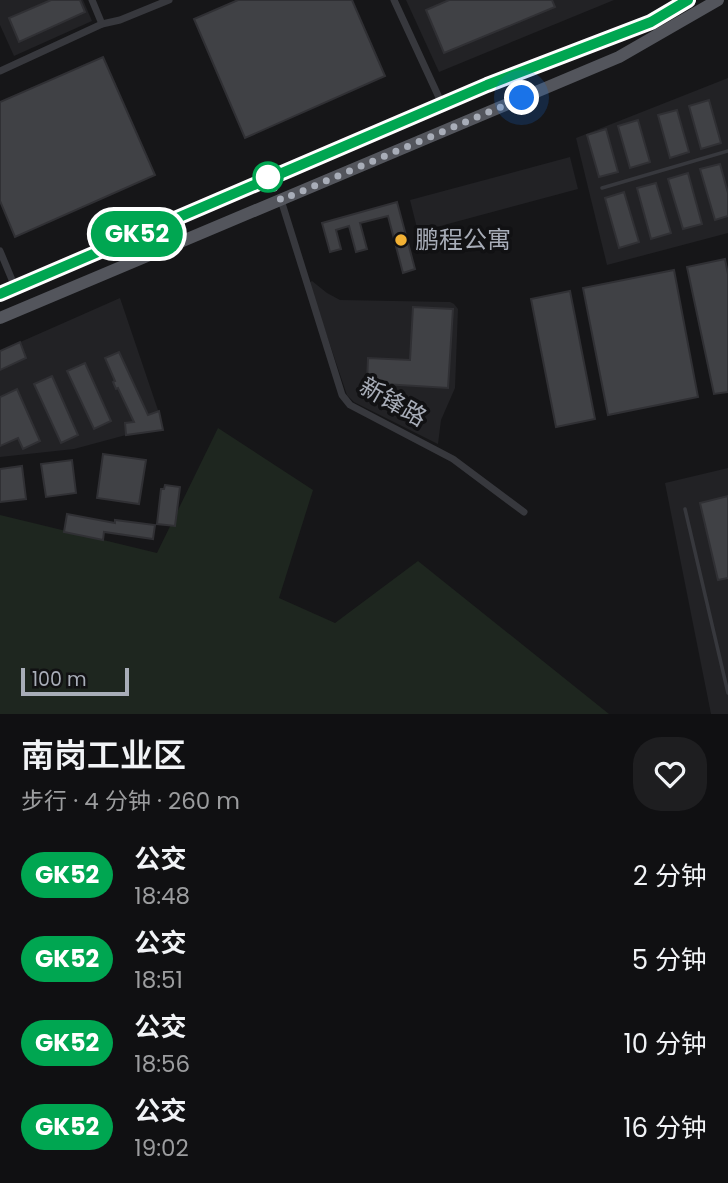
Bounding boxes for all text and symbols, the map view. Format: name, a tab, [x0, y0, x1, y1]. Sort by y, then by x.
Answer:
your location	[504, 80, 539, 115]
unlabelled marker	[253, 162, 283, 192]
line badge: GK52	[88, 211, 186, 257]
text: GK52	[105, 217, 169, 250]
place label: 鹏程公寓	[415, 223, 511, 256]
marker: 鹏程公寓	[393, 232, 409, 248]
street label: 新锋路	[354, 369, 433, 434]
scale bar	[21, 665, 130, 697]
text: 100 m	[32, 666, 87, 693]
text: 南岗工业区	[21, 732, 186, 779]
button: heart	[633, 737, 707, 811]
text: 步行 · 4 分钟 · 260 m	[21, 785, 240, 817]
text: 公交	[134, 841, 186, 877]
text: GK52	[35, 858, 99, 891]
text: 2 分钟	[633, 858, 707, 894]
text: 18:48	[134, 880, 190, 912]
text: 公交	[134, 925, 186, 961]
text: GK52	[35, 942, 99, 975]
text: 5 分钟	[632, 942, 707, 978]
text: 18:51	[134, 964, 183, 996]
text: 公交	[134, 1009, 186, 1045]
text: GK52	[35, 1026, 99, 1059]
text: 10 分钟	[623, 1026, 707, 1062]
text: 18:56	[134, 1048, 190, 1080]
text: 公交	[134, 1093, 186, 1129]
text: GK52	[35, 1110, 99, 1143]
text: 16 分钟	[623, 1110, 707, 1146]
text: 19:02	[134, 1132, 189, 1164]

